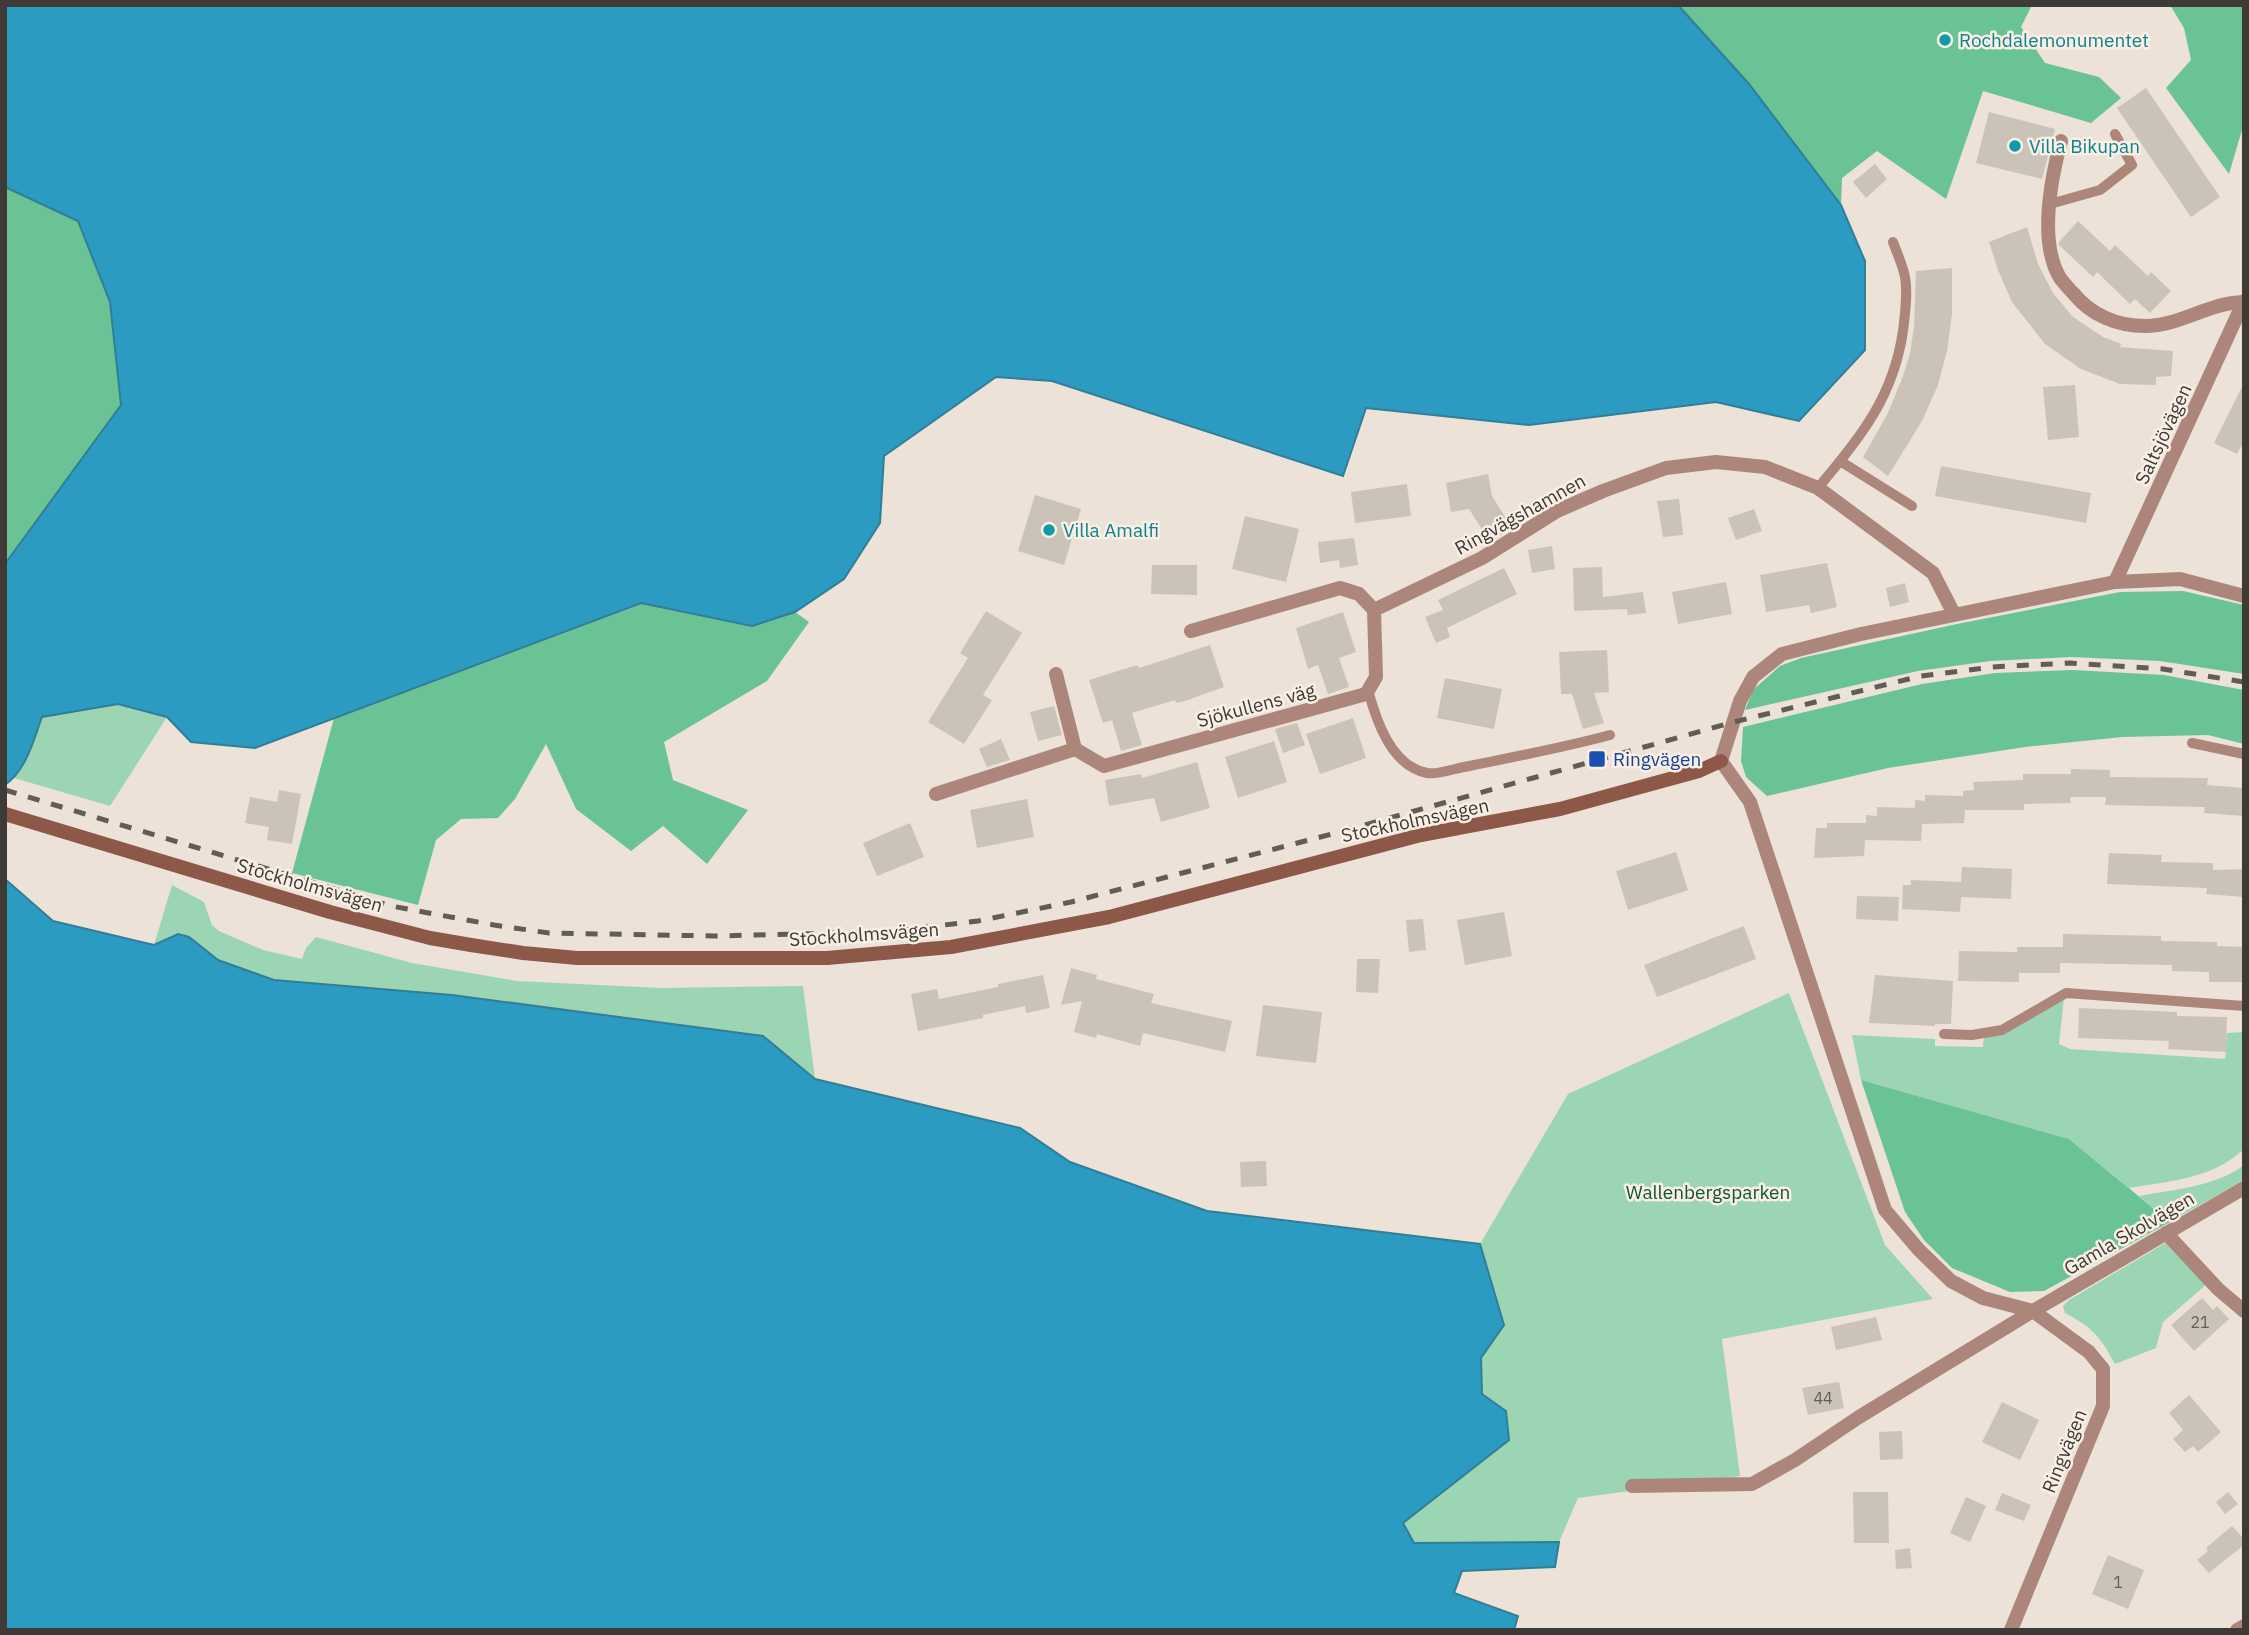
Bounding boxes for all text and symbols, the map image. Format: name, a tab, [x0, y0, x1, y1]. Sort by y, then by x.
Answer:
place label: Rochdalemonumentet	[1959, 28, 2149, 52]
marker: Rochdalemonumentet	[1937, 32, 1953, 48]
place label: Villa Bikupan	[2029, 134, 2140, 158]
marker: Villa Bikupan	[2007, 138, 2023, 154]
street label: Saltsjövägen	[2129, 380, 2197, 488]
street label: Ringvägshamnen	[1450, 468, 1590, 560]
place label: Villa Amalfi	[1063, 518, 1159, 542]
marker: Villa Amalfi	[1041, 522, 1057, 538]
street label: Sjökullens väg	[1194, 678, 1318, 732]
place label: Ringvägen	[1613, 747, 1701, 771]
marker: Ringvägen	[1587, 749, 1607, 769]
street label: Stockholmsvägen	[1339, 793, 1491, 847]
street label: Stockholmsvägen	[234, 853, 386, 917]
street label: Stockholmsvägen	[788, 917, 940, 951]
park label: Wallenbergsparken	[1626, 1180, 1790, 1204]
street label: Gamla Skolvägen	[2060, 1186, 2198, 1280]
house number: 21	[2190, 1312, 2210, 1332]
house number: 44	[1813, 1388, 1833, 1408]
street label: Ringvägen	[2036, 1406, 2092, 1496]
house number: 1	[2113, 1572, 2123, 1592]

